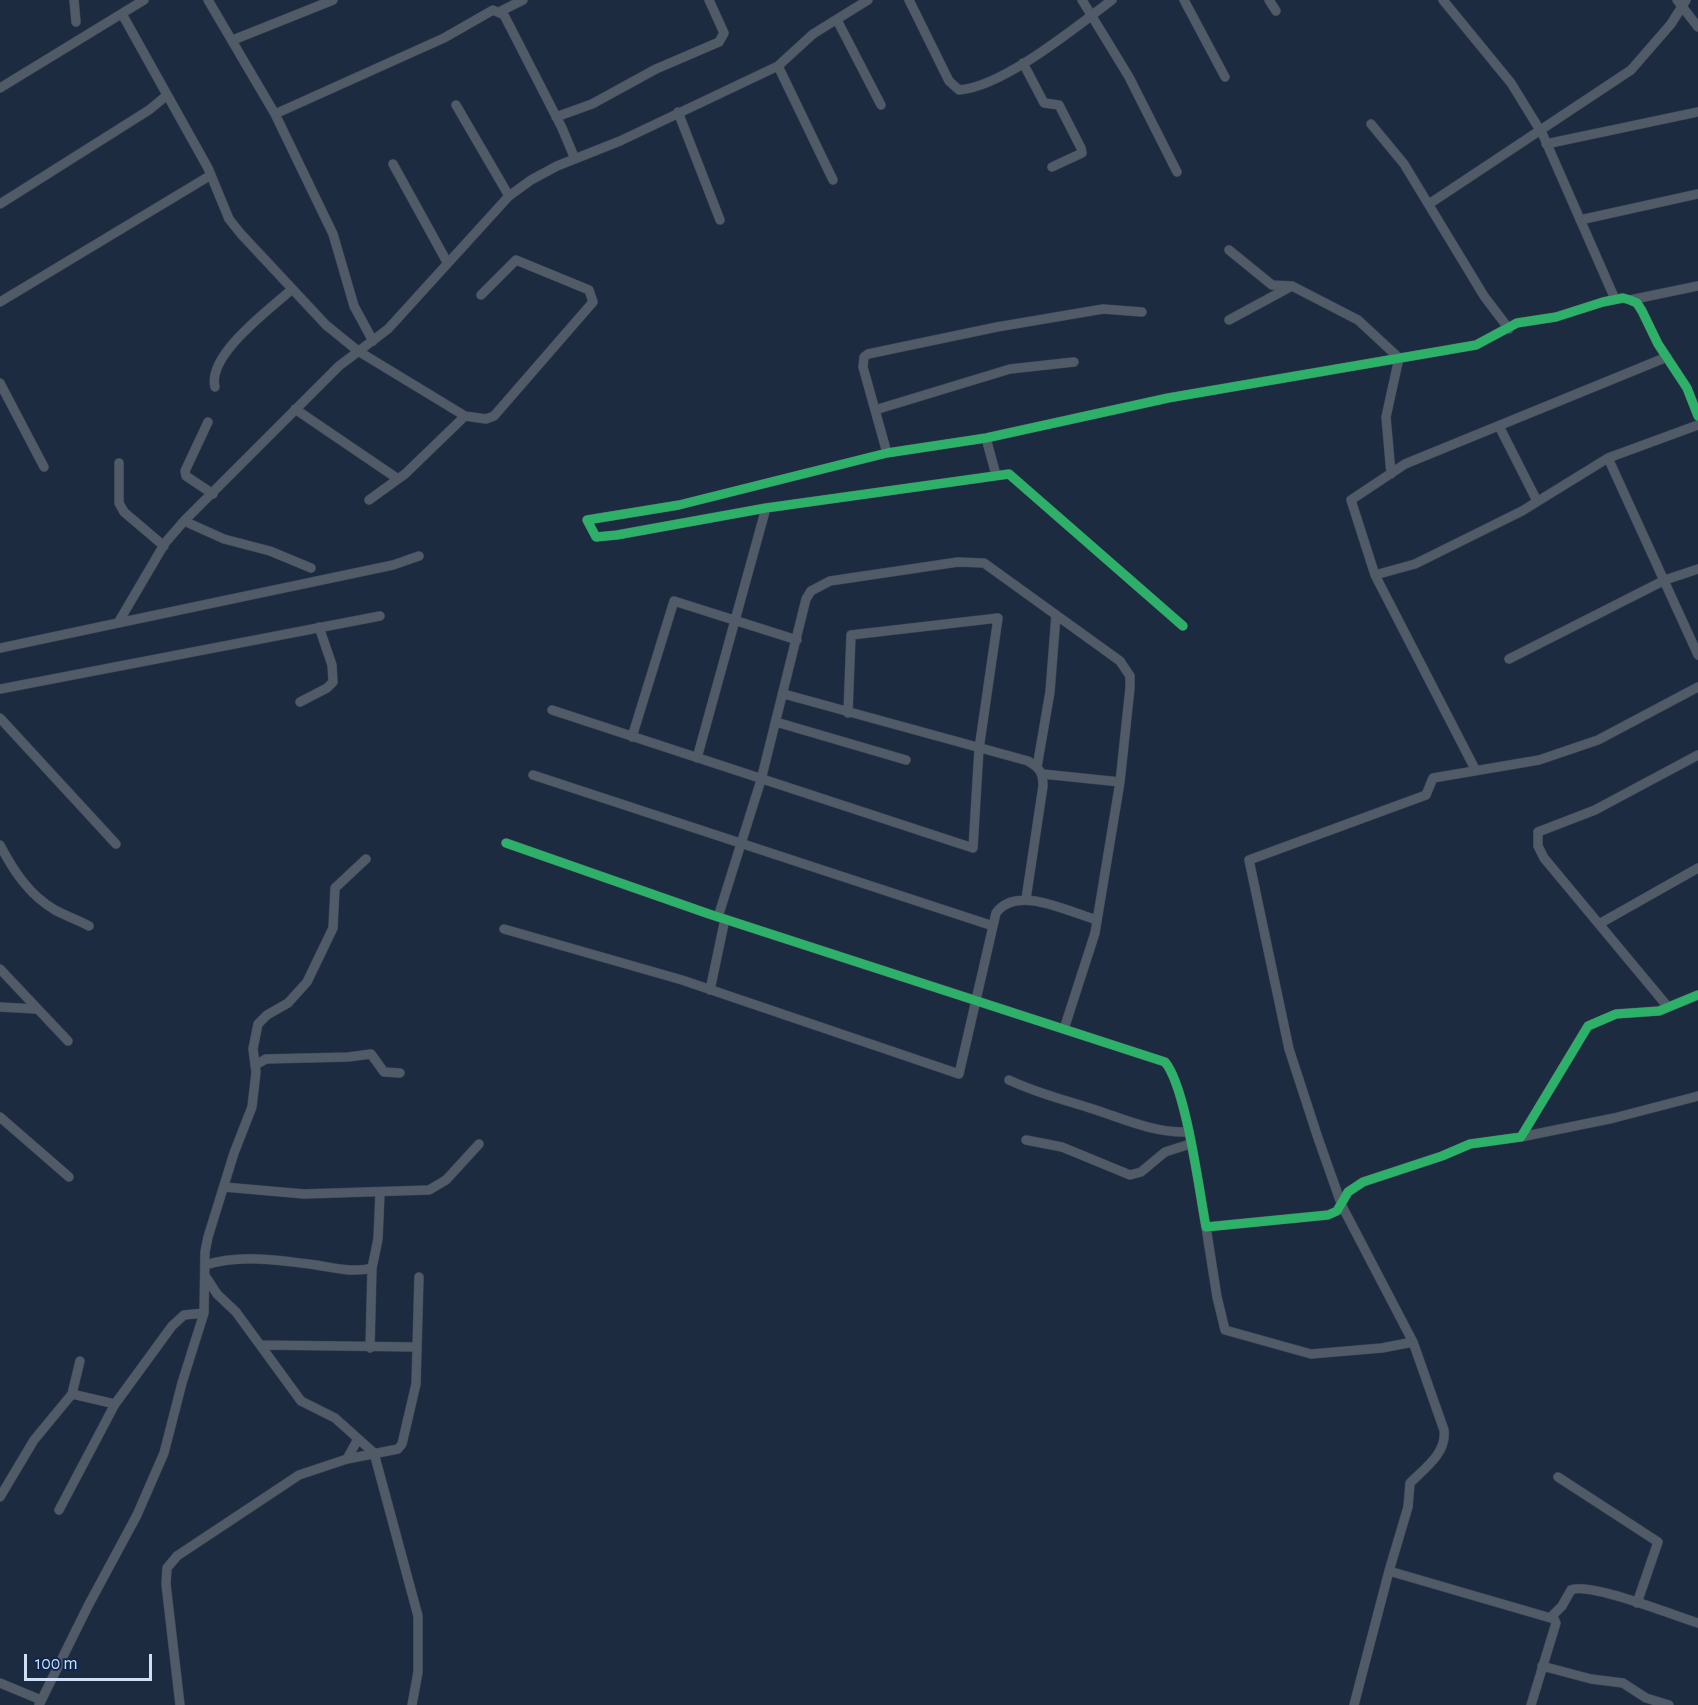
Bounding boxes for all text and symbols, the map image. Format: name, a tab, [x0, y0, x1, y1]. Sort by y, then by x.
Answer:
scale bar	[27, 1642, 154, 1680]
text: 100 m	[35, 1655, 78, 1673]

